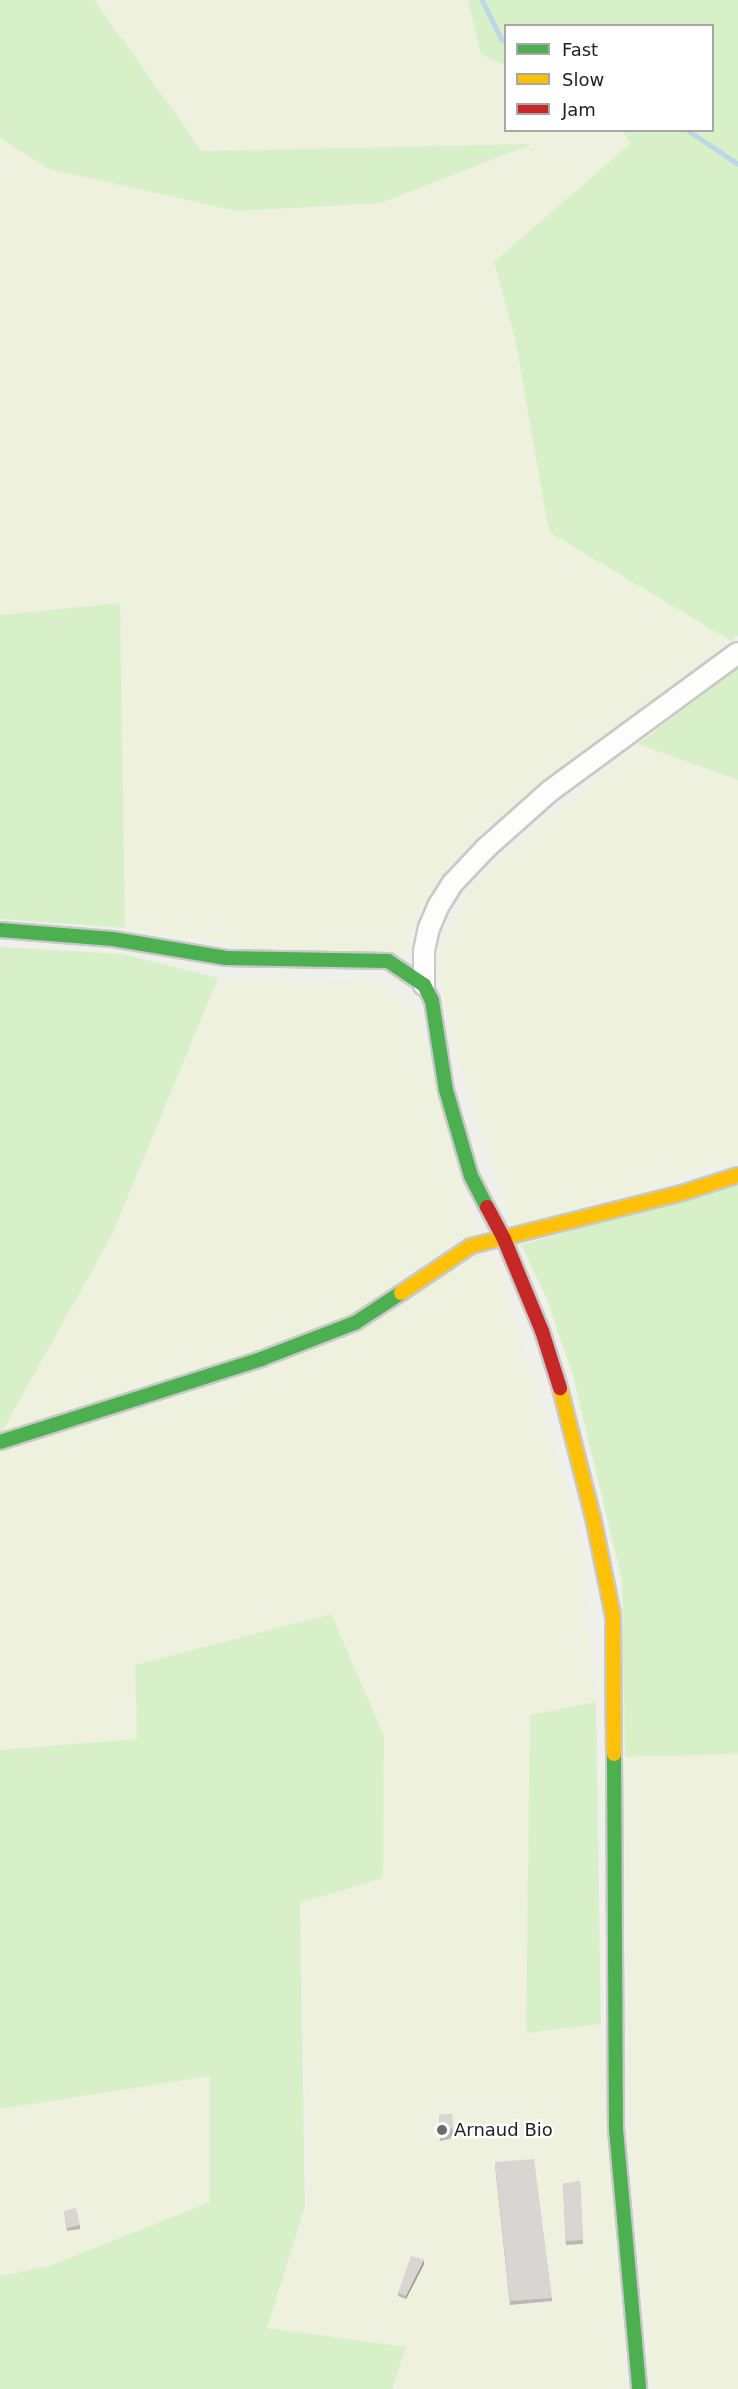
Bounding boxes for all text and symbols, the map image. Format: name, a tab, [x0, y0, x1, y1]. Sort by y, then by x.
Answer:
legend	[504, 24, 714, 132]
text: Fast	[562, 39, 598, 60]
text: Slow	[562, 69, 604, 90]
text: Jam	[562, 99, 596, 120]
place label: Arnaud Bio	[454, 2119, 553, 2141]
marker: Arnaud Bio	[435, 2123, 449, 2137]

